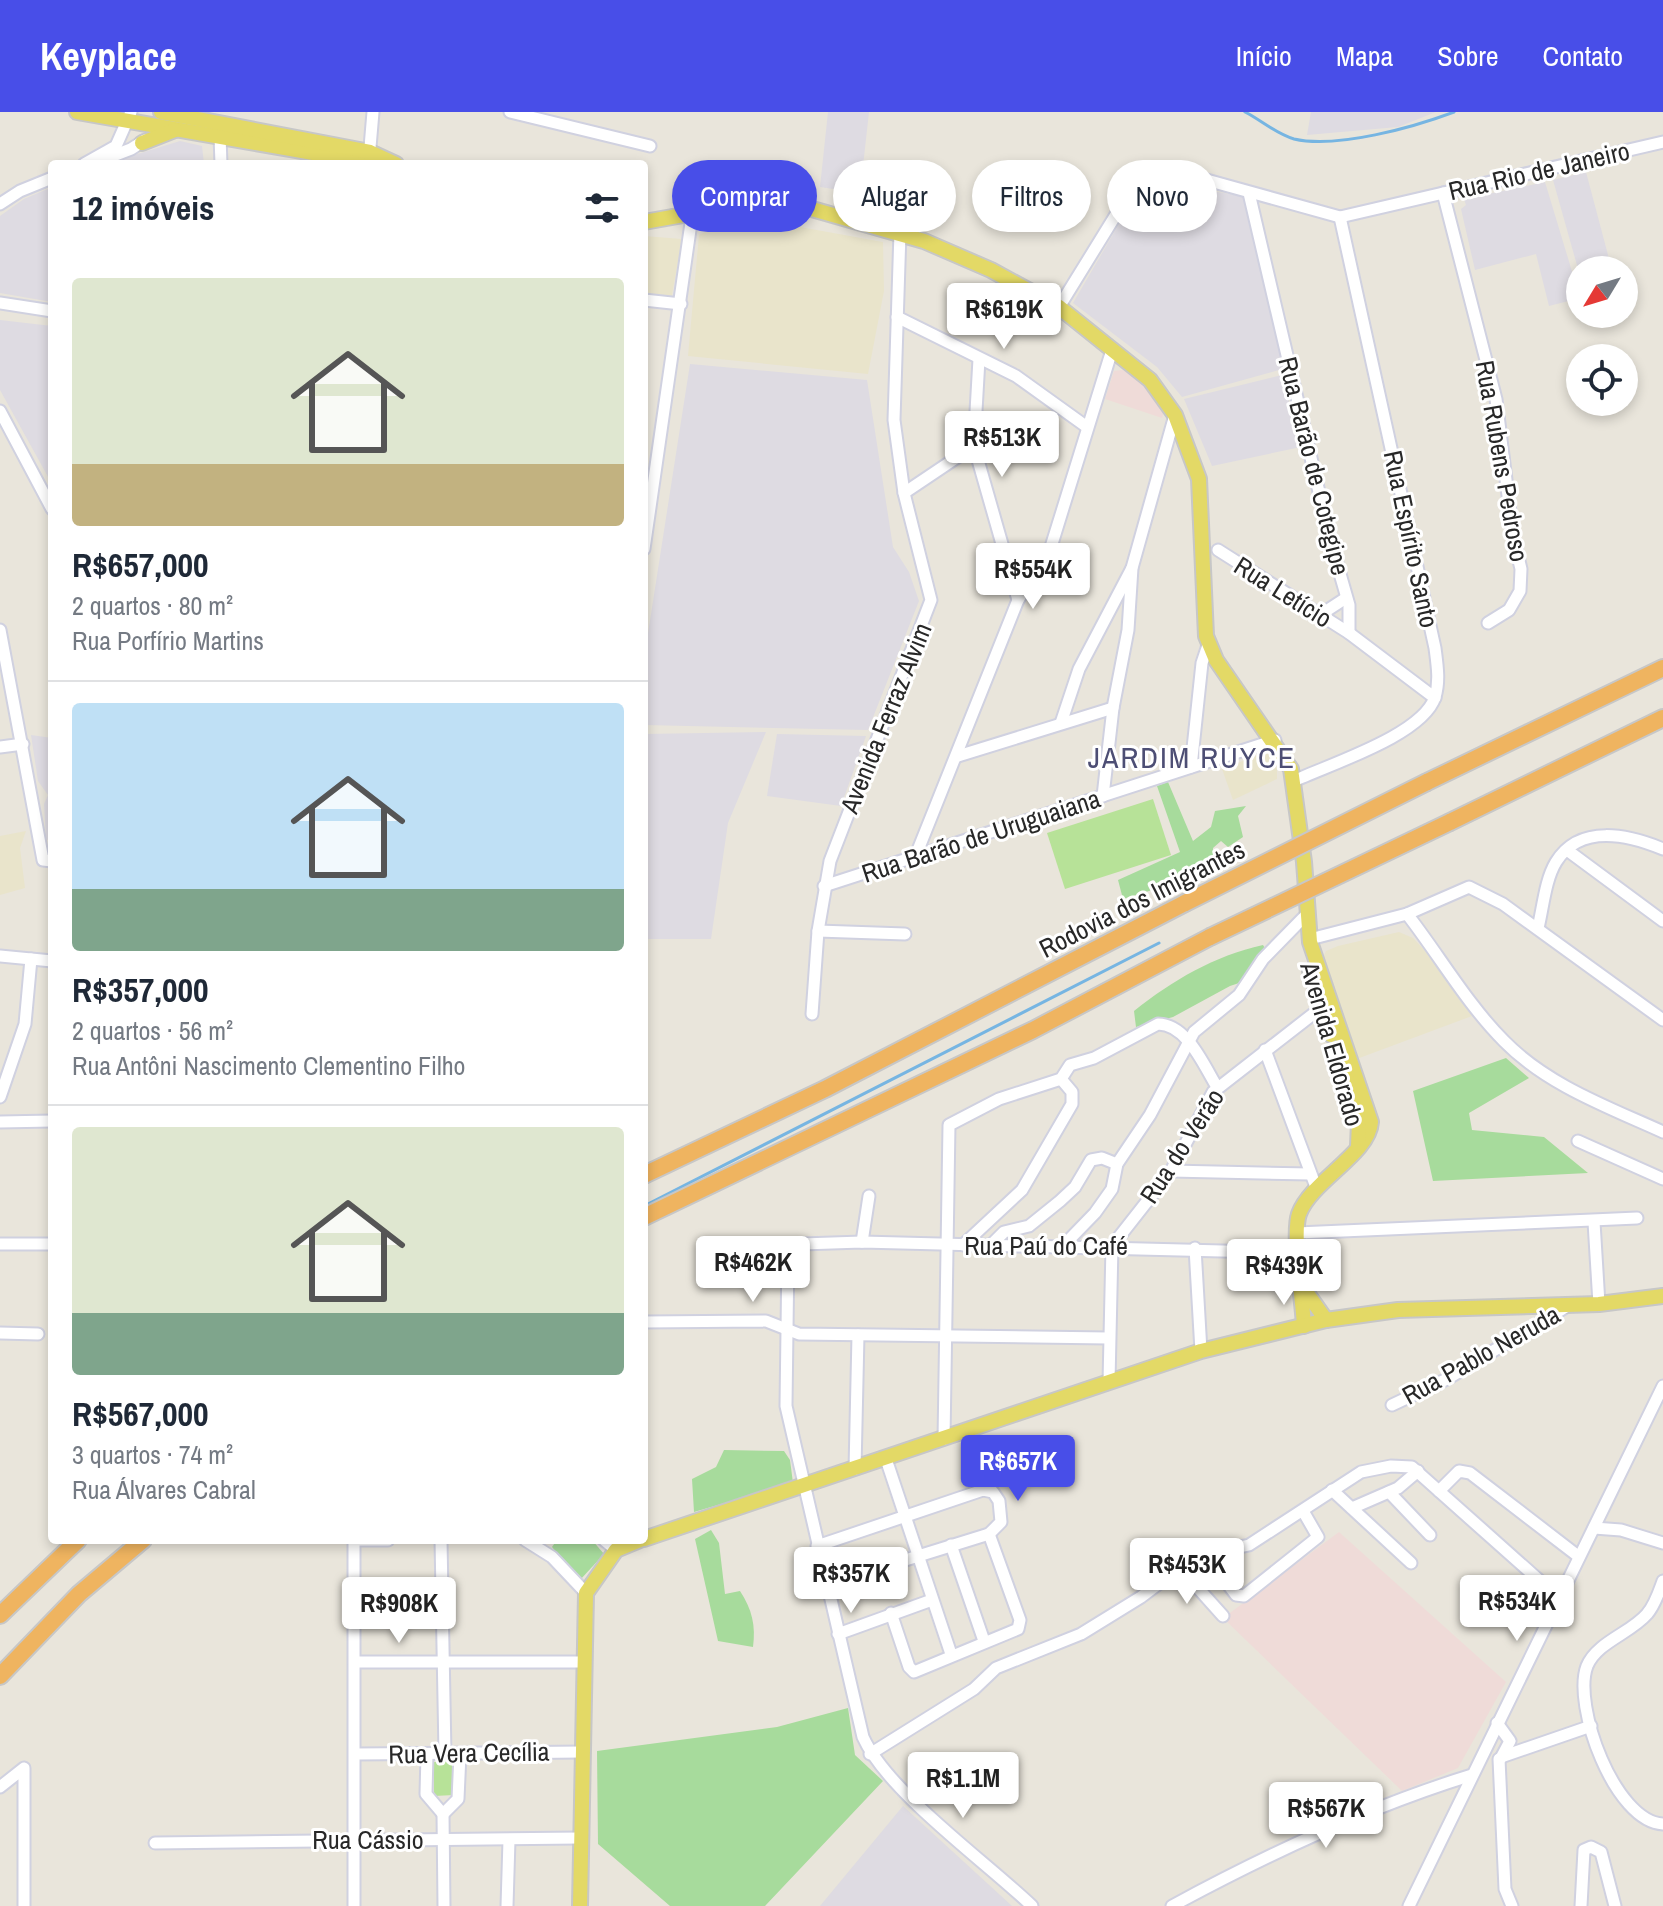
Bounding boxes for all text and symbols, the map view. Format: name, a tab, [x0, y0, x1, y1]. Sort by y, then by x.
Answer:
text: Keyplace	[40, 31, 177, 82]
text: Início	[1236, 37, 1292, 75]
text: Mapa	[1336, 37, 1393, 75]
text: Sobre	[1437, 37, 1499, 75]
text: Contato	[1543, 37, 1623, 75]
street label: Rua Rio de Janeiro	[1445, 133, 1633, 208]
chip: Comprar	[672, 160, 817, 232]
chip: Alugar	[833, 160, 956, 232]
chip: Filtros	[972, 160, 1091, 232]
chip: Novo	[1107, 160, 1217, 232]
text: 12 imóveis	[72, 185, 215, 231]
icon: filters	[580, 186, 624, 230]
north arrow	[1566, 256, 1638, 328]
map controls	[1566, 256, 1638, 416]
pin: R$619K	[939, 283, 1069, 351]
text: R$619K	[965, 291, 1043, 326]
icon: home	[276, 330, 420, 474]
button: locate	[1566, 344, 1638, 416]
street label: Rua Barão de Cotegipe	[1270, 353, 1359, 579]
street label: Rua Rubens Pedroso	[1468, 358, 1537, 564]
pin: R$513K	[937, 411, 1067, 479]
text: R$513K	[963, 419, 1041, 454]
street label: Rua Espírito Santo	[1376, 447, 1447, 631]
text: R$657,000	[72, 542, 208, 588]
pin: R$554K	[968, 543, 1098, 611]
street label: Rua Letício	[1228, 548, 1339, 635]
text: R$554K	[994, 551, 1072, 586]
text: 2 quartos · 80 m²	[72, 588, 233, 623]
street label: Avenida Ferraz Alvim	[831, 617, 940, 819]
text: Rua Porfírio Martins	[72, 623, 264, 658]
district label: JARDIM RUYCE	[1088, 737, 1296, 777]
icon: home	[276, 755, 420, 899]
street label: Rua Barão de Uruguaiana	[857, 780, 1105, 891]
street label: Rodovia dos Imigrantes	[1033, 832, 1251, 966]
street label: Avenida Eldorado	[1292, 957, 1373, 1130]
text: R$357,000	[72, 967, 208, 1013]
text: 2 quartos · 56 m²	[72, 1013, 233, 1048]
text: Rua Antôni Nascimento Clementino Filho	[72, 1048, 465, 1083]
street label: Rua do Verão	[1131, 1082, 1232, 1210]
icon: home	[276, 1179, 420, 1323]
street label: Rua Paú do Café	[964, 1228, 1128, 1263]
pin: R$462K	[688, 1236, 818, 1304]
pin: R$439K	[1219, 1239, 1349, 1307]
text: R$462K	[714, 1244, 792, 1279]
text: R$439K	[1245, 1247, 1323, 1282]
street label: Rua Pablo Neruda	[1396, 1297, 1566, 1412]
text: R$567,000	[72, 1391, 208, 1437]
pin: R$657K	[953, 1435, 1083, 1503]
text: 3 quartos · 74 m²	[72, 1437, 233, 1472]
text: R$657K	[979, 1443, 1057, 1478]
text: Rua Álvares Cabral	[72, 1472, 256, 1507]
pin: R$453K	[1122, 1538, 1252, 1606]
text: R$453K	[1148, 1546, 1226, 1581]
pin: R$357K	[786, 1547, 916, 1615]
text: R$357K	[812, 1555, 890, 1590]
pin: R$534K	[1452, 1575, 1582, 1643]
pin: R$908K	[334, 1577, 464, 1645]
text: R$534K	[1478, 1583, 1556, 1618]
text: R$908K	[360, 1585, 438, 1620]
street label: Rua Vera Cecília	[388, 1734, 550, 1771]
pin: R$1.1M	[898, 1752, 1028, 1820]
text: R$1.1M	[926, 1760, 1000, 1795]
pin: R$567K	[1261, 1782, 1391, 1850]
text: R$567K	[1287, 1790, 1365, 1825]
street label: Rua Cássio	[312, 1822, 424, 1857]

